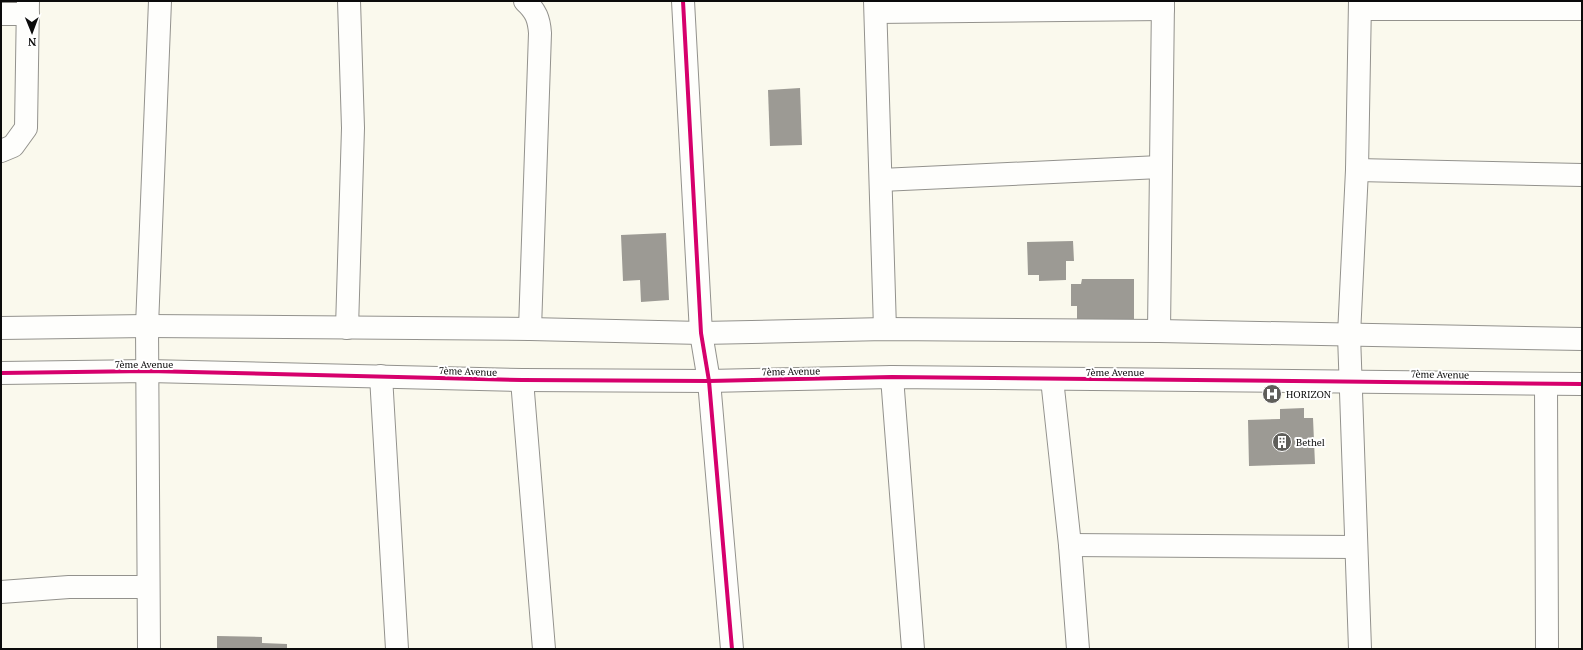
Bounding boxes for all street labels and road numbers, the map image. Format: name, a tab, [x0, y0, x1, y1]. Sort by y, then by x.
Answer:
street label: 7ème Avenue	[115, 358, 173, 371]
street label: 7ème Avenue	[439, 364, 497, 379]
street label: 7ème Avenue	[762, 364, 820, 379]
street label: 7ème Avenue	[1086, 366, 1144, 379]
street label: 7ème Avenue	[1411, 367, 1469, 382]

